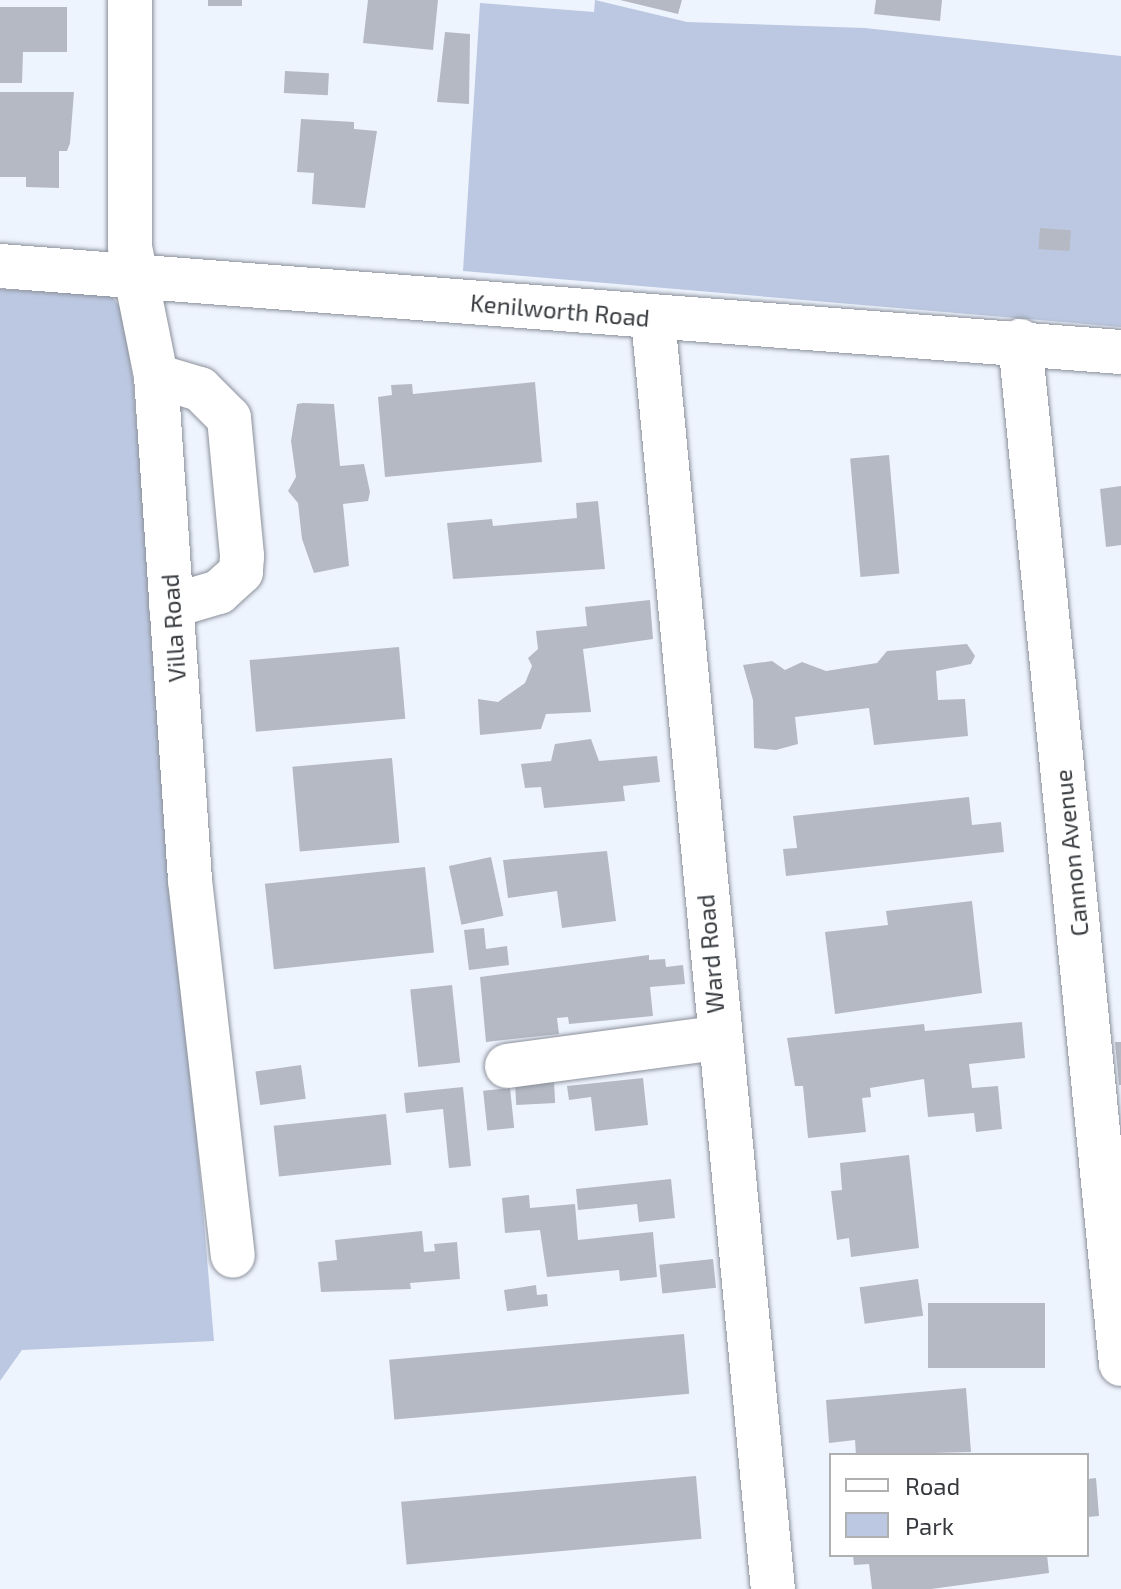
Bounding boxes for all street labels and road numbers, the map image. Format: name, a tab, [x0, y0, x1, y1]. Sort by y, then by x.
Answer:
street label: Kenilworth Road	[469, 288, 651, 332]
street label: Villa Road	[155, 573, 191, 683]
street label: Cannon Avenue	[1048, 768, 1094, 938]
street label: Ward Road	[690, 893, 730, 1015]

